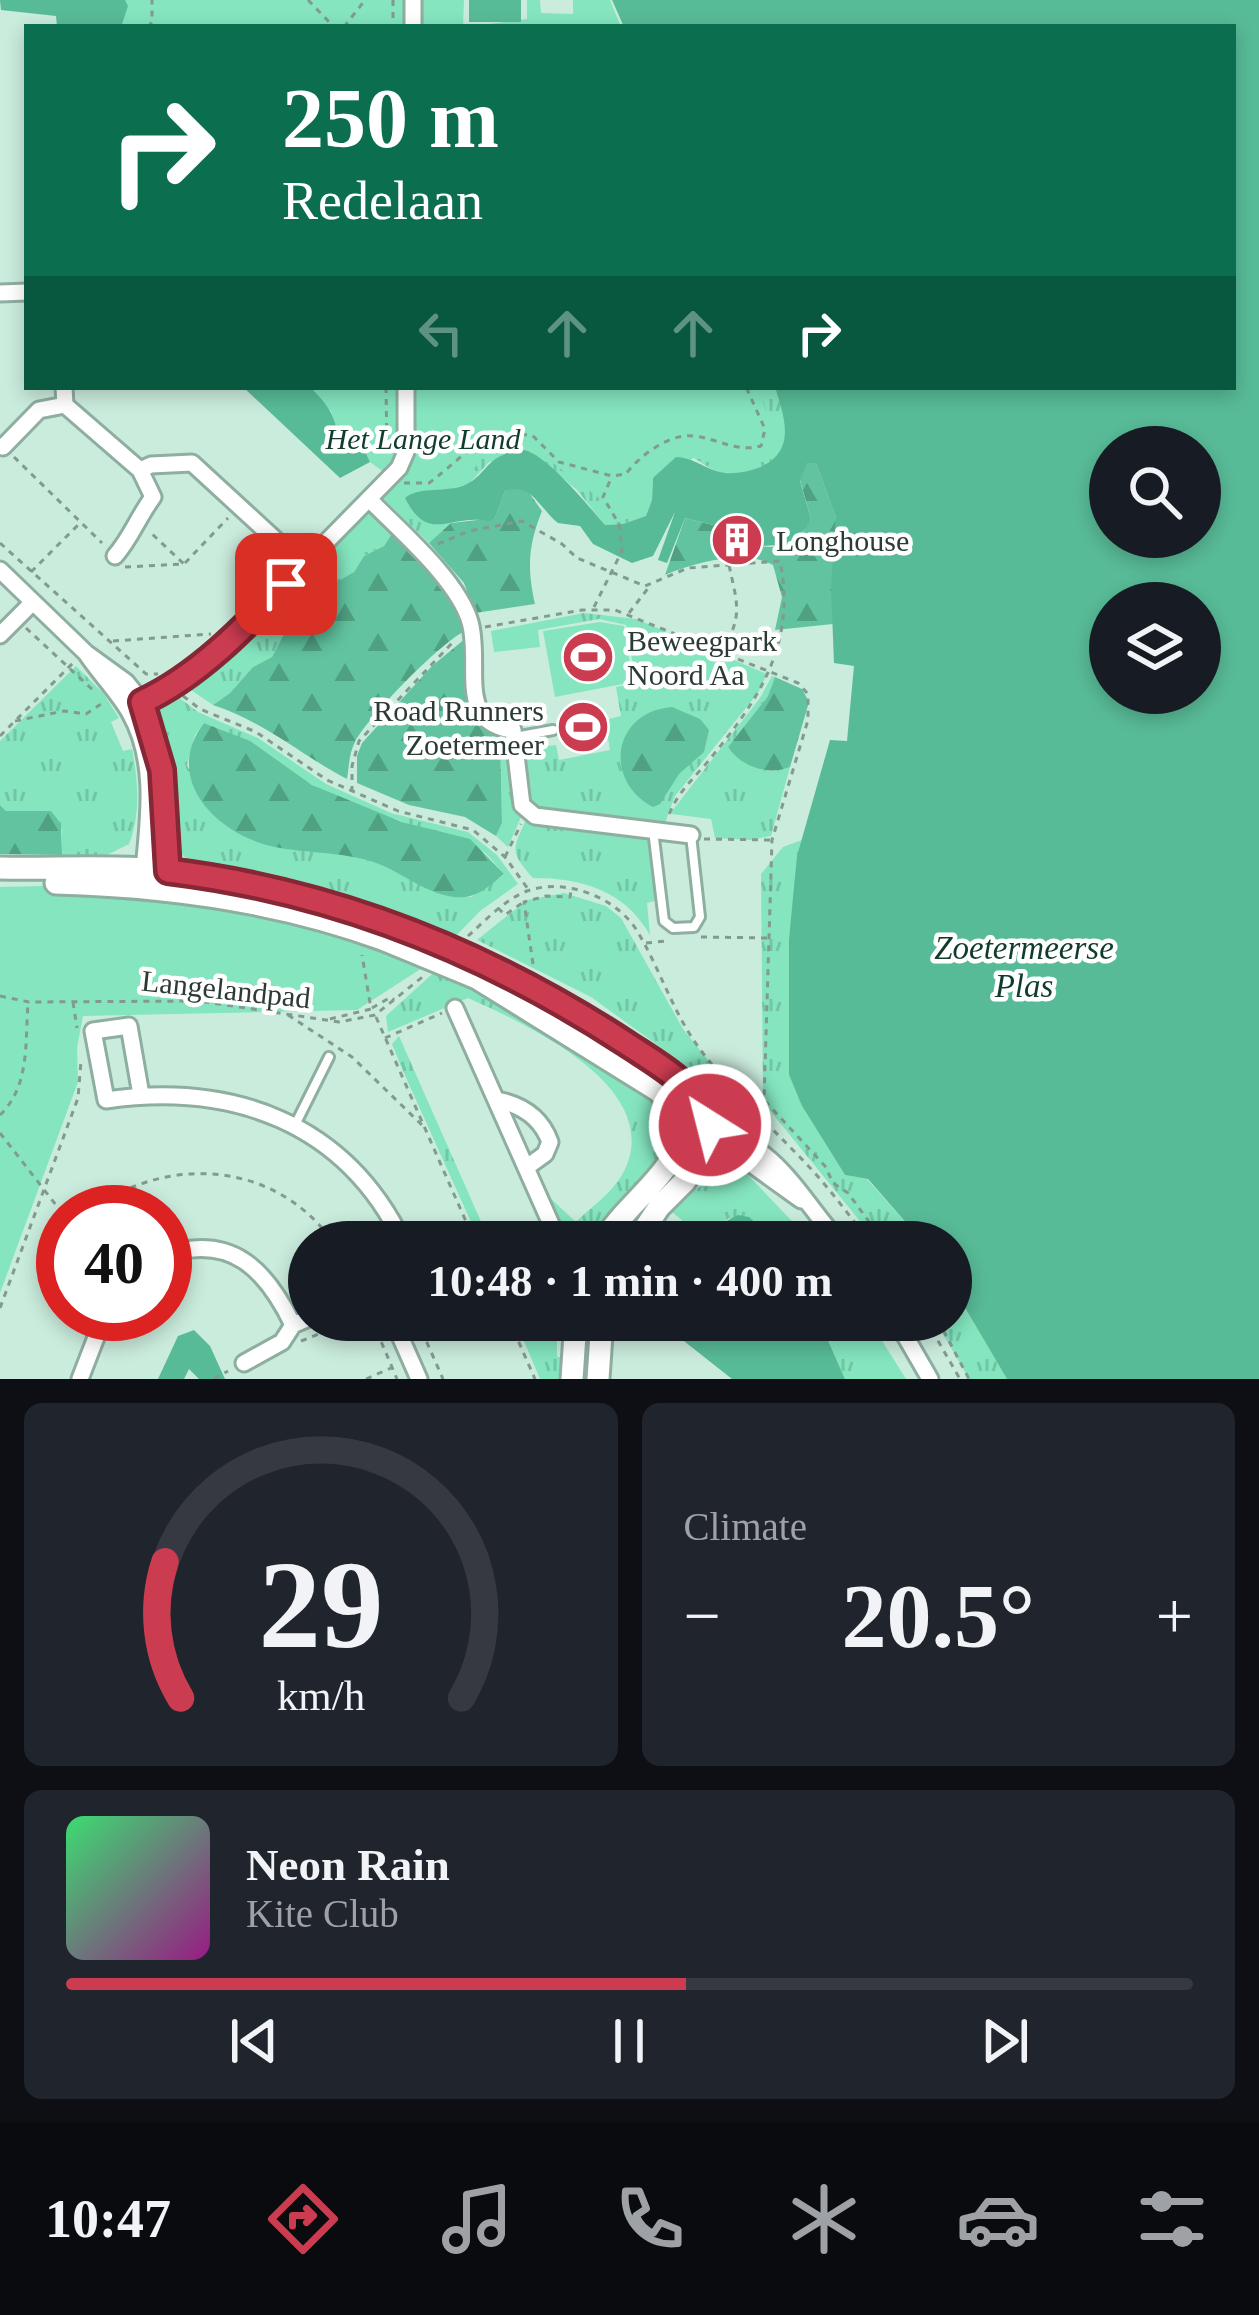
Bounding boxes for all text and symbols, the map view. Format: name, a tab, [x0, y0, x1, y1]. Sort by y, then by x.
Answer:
icon: right	[84, 72, 240, 228]
text: 250 m	[282, 72, 499, 165]
text: Redelaan	[282, 171, 483, 231]
icon: left	[408, 300, 474, 366]
icon: ahead	[534, 300, 600, 366]
icon: ahead	[660, 300, 726, 366]
icon: right	[786, 300, 852, 366]
park label: Het Lange Land	[325, 422, 522, 455]
map controls	[1089, 426, 1221, 714]
button: search	[1089, 426, 1221, 558]
building icon: Longhouse	[709, 512, 765, 568]
place label: Longhouse	[776, 524, 909, 557]
pin	[235, 533, 337, 635]
icon: arrive	[253, 551, 319, 617]
button: layers	[1089, 582, 1221, 714]
place label: Beweegpark Noord Aa	[627, 624, 777, 691]
sports icon: Beweegpark Noord Aa	[560, 629, 616, 685]
place label: Road Runners Zoetermeer	[373, 694, 544, 761]
sports icon: Road Runners Zoetermeer	[555, 699, 611, 755]
water label: Zoetermeerse Plas	[934, 930, 1114, 1004]
street label: Langelandpad	[140, 964, 312, 1014]
position arrow	[647, 1062, 773, 1188]
speed limit sign: 40	[36, 1185, 192, 1341]
text: 10:48 · 1 min · 400 m	[428, 1256, 833, 1306]
text: Climate	[684, 1505, 807, 1548]
text: 29	[258, 1536, 383, 1674]
text: 20.5°	[842, 1567, 1035, 1666]
text: −	[684, 1579, 721, 1652]
text: +	[1156, 1579, 1193, 1652]
text: km/h	[277, 1671, 365, 1718]
text: Neon Rain	[246, 1840, 450, 1890]
text: Kite Club	[246, 1892, 399, 1935]
icon: previous	[221, 2008, 287, 2074]
icon: pause	[596, 2008, 662, 2074]
icon: next	[972, 2008, 1038, 2074]
icon: directions	[261, 2177, 345, 2261]
icon: music	[435, 2177, 519, 2261]
icon: phone	[608, 2177, 692, 2261]
icon: climate	[782, 2177, 866, 2261]
icon: car	[956, 2177, 1040, 2261]
icon: filters	[1130, 2177, 1214, 2261]
text: 10:47	[45, 2189, 171, 2249]

